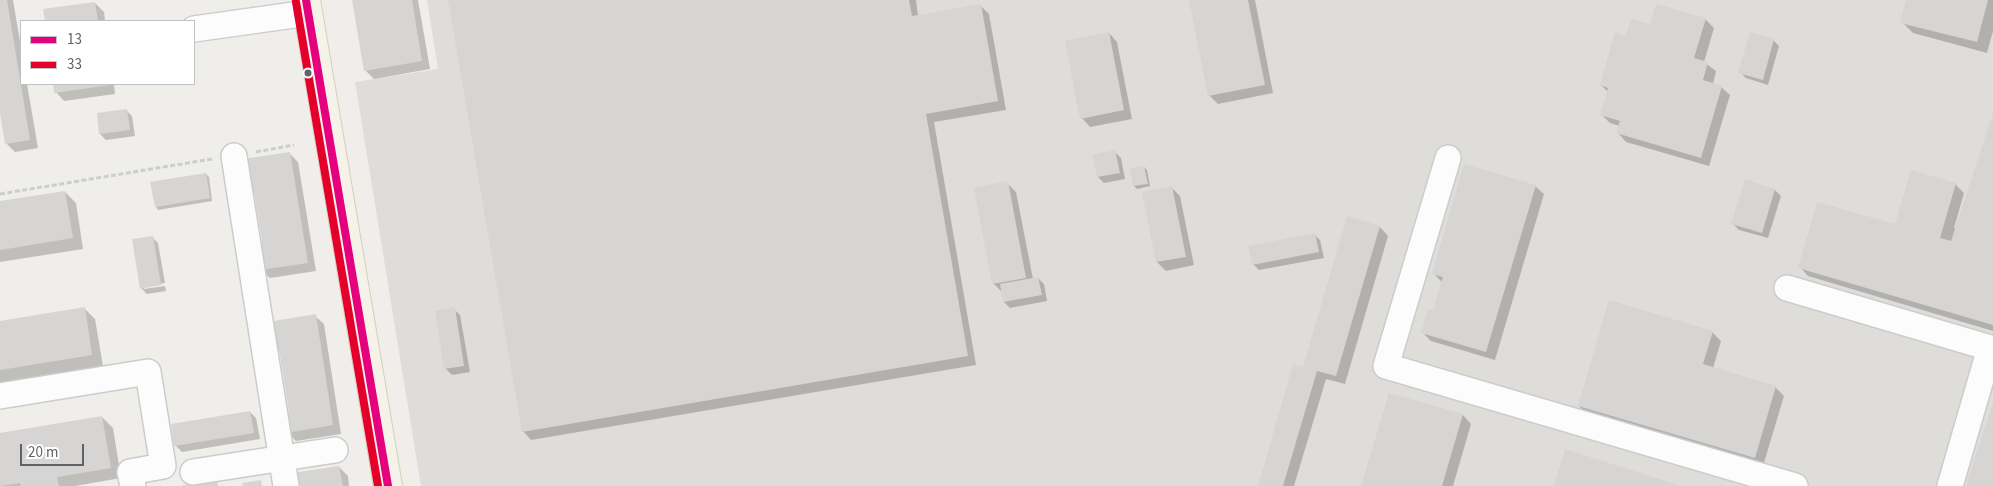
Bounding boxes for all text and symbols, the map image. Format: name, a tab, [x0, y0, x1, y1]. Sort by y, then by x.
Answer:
legend	[20, 20, 195, 85]
text: 13	[67, 29, 82, 50]
text: 33	[67, 54, 82, 75]
unlabelled marker	[303, 68, 313, 78]
scale bar	[22, 434, 86, 466]
text: 20 m	[28, 442, 58, 463]

